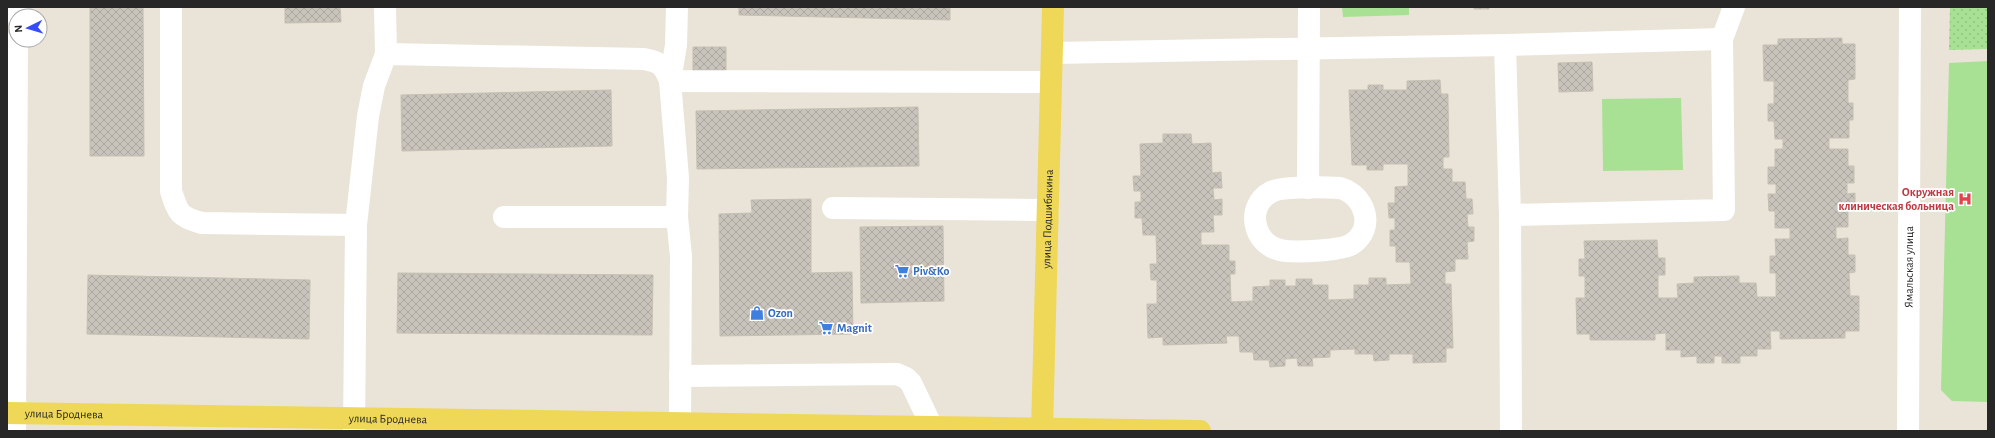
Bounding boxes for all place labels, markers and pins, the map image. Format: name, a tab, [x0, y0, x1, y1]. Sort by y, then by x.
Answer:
place label: Окружная клиническая больница	[1838, 186, 1954, 212]
hospital icon: Окружная клиническая больница	[1957, 191, 1973, 207]
supermarket icon: Piv&Ko	[894, 263, 910, 279]
place label: Piv&Ko	[913, 265, 949, 277]
shop icon: Ozon	[749, 305, 765, 321]
place label: Ozon	[768, 307, 793, 319]
supermarket icon: Magnit	[818, 320, 834, 336]
place label: Magnit	[837, 322, 872, 334]

